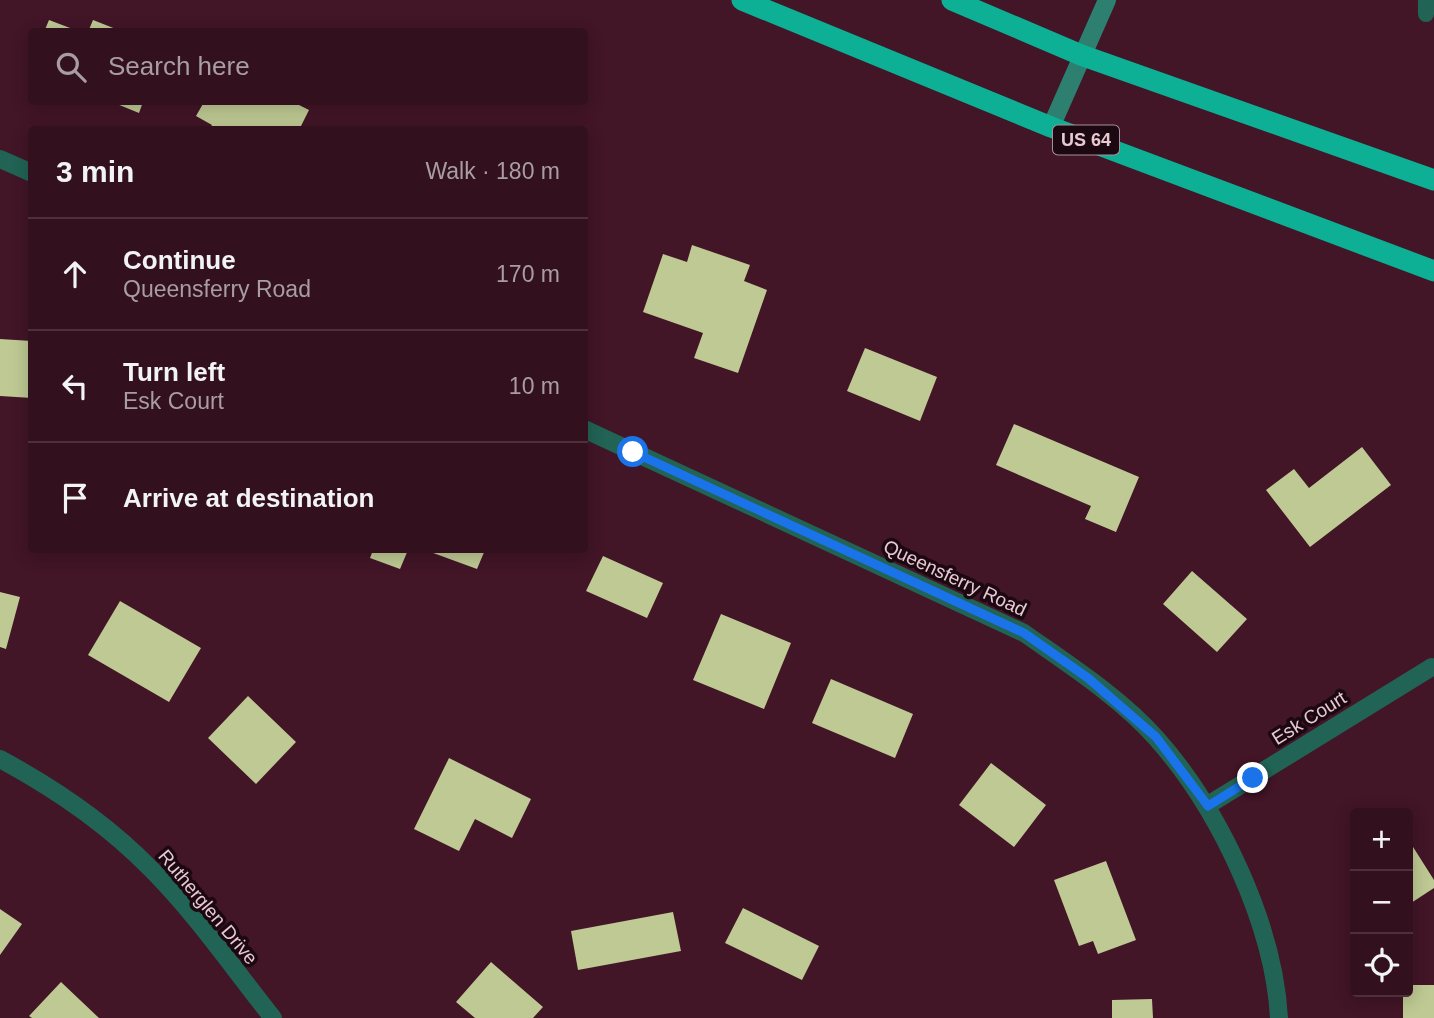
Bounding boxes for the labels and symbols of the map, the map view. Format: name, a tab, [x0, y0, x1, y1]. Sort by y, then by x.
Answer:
road number: US 64	[1053, 125, 1119, 154]
route start	[617, 436, 648, 467]
street label: Queensferry Road	[880, 536, 1030, 620]
street label: Esk Court	[1268, 687, 1351, 749]
route end	[1237, 762, 1268, 793]
street label: Rutherglen Drive	[154, 846, 262, 968]

